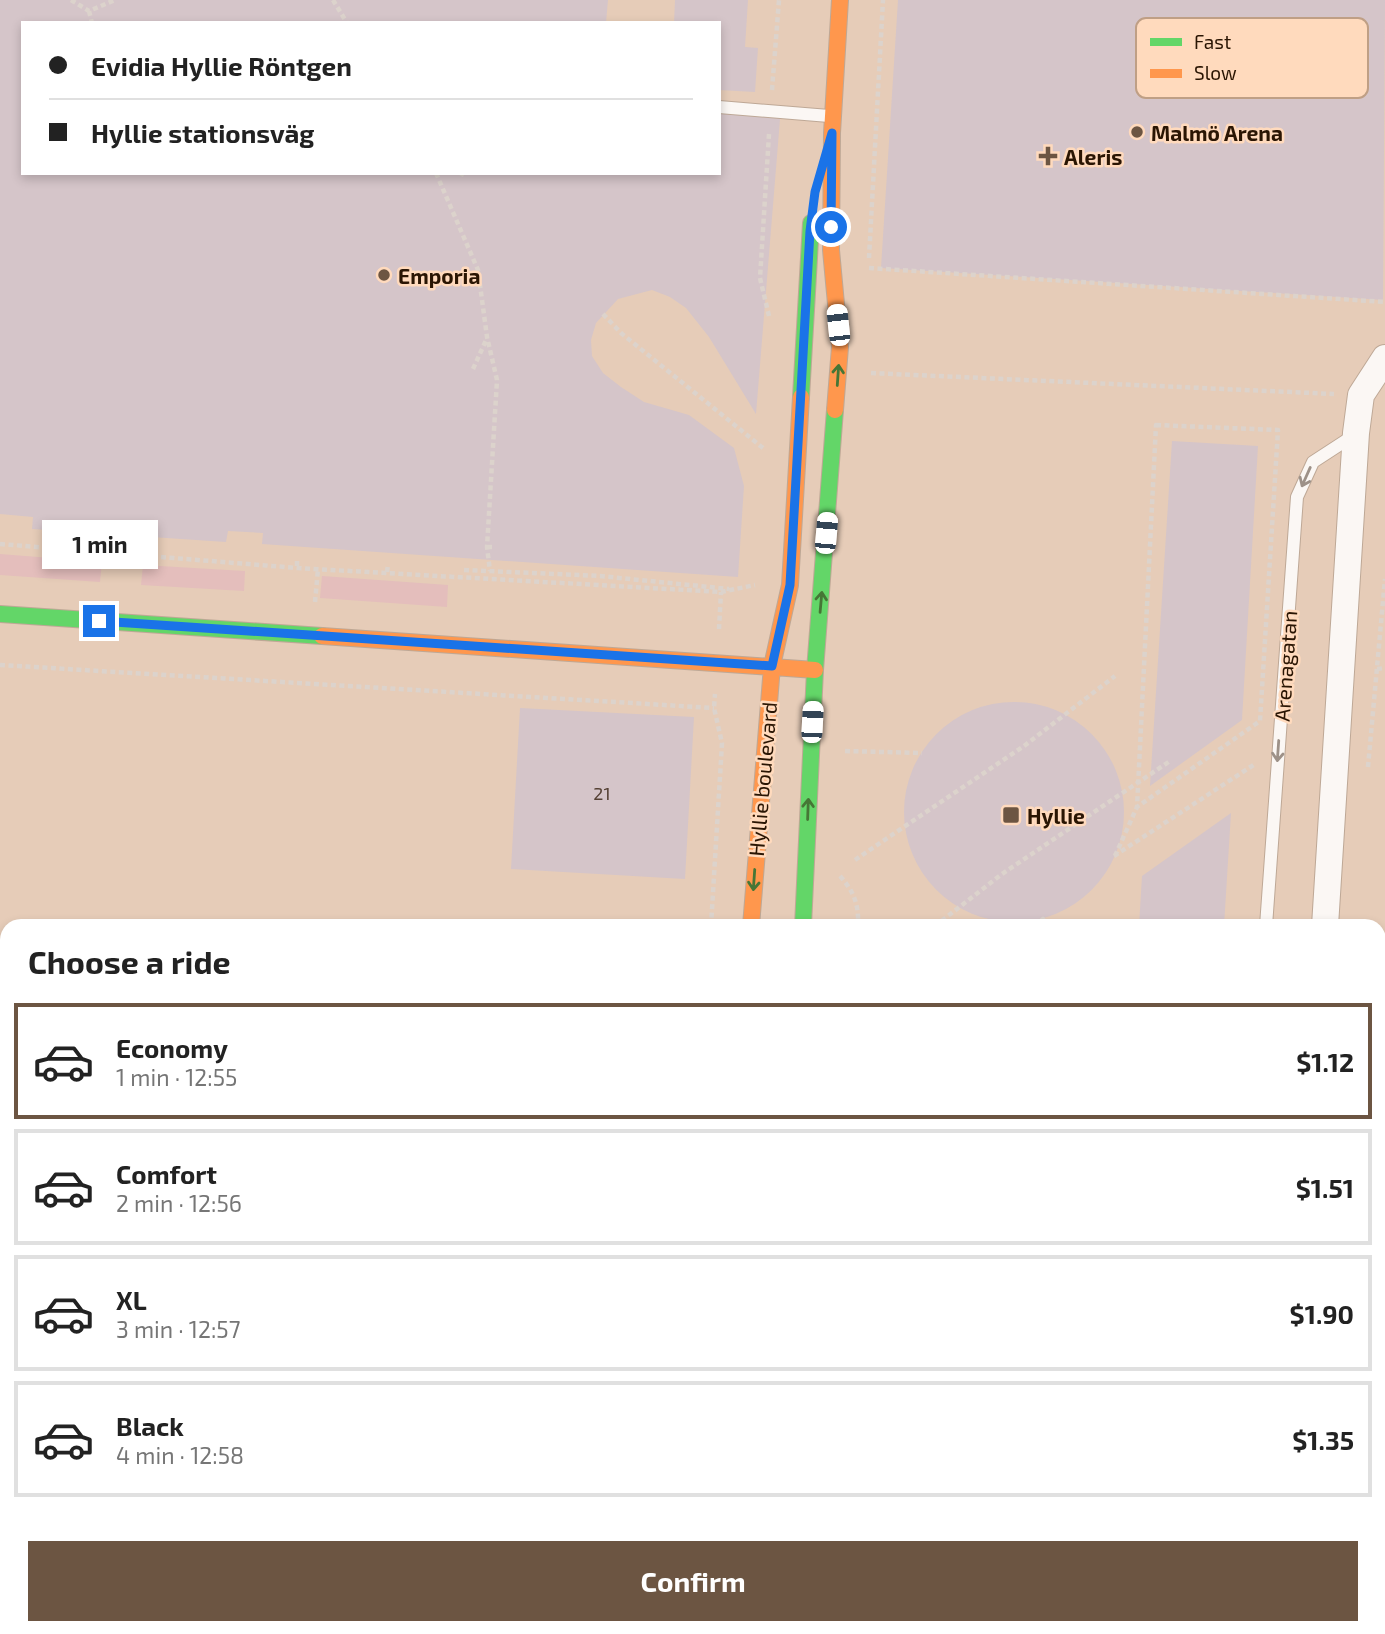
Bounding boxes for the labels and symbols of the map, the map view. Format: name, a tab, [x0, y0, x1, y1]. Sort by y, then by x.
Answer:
legend	[1136, 18, 1368, 98]
text: Fast	[1194, 30, 1231, 53]
text: Slow	[1194, 61, 1237, 84]
place label: Malmö Arena	[1151, 120, 1283, 145]
marker: Malmö Arena	[1129, 124, 1145, 140]
place label: Aleris	[1064, 144, 1122, 169]
marker: Aleris	[1038, 146, 1058, 166]
route start	[815, 211, 847, 243]
place label: Emporia	[398, 263, 480, 288]
marker: Emporia	[376, 267, 392, 283]
car	[826, 303, 851, 347]
one-way arrow	[832, 364, 845, 386]
one-way arrow	[1299, 466, 1312, 487]
car	[814, 511, 839, 555]
callout: 1 min	[41, 520, 157, 568]
one-way arrow	[815, 591, 828, 613]
route end	[83, 605, 115, 637]
street label: Arenagatan	[1269, 610, 1301, 722]
car	[801, 700, 824, 744]
street label: Hyllie boulevard	[743, 701, 781, 857]
one-way arrow	[1272, 739, 1285, 762]
house number: 21	[593, 782, 611, 804]
one-way arrow	[802, 797, 815, 820]
place label: Hyllie	[1027, 803, 1085, 829]
marker: Hyllie	[1001, 805, 1021, 825]
one-way arrow	[747, 869, 760, 891]

